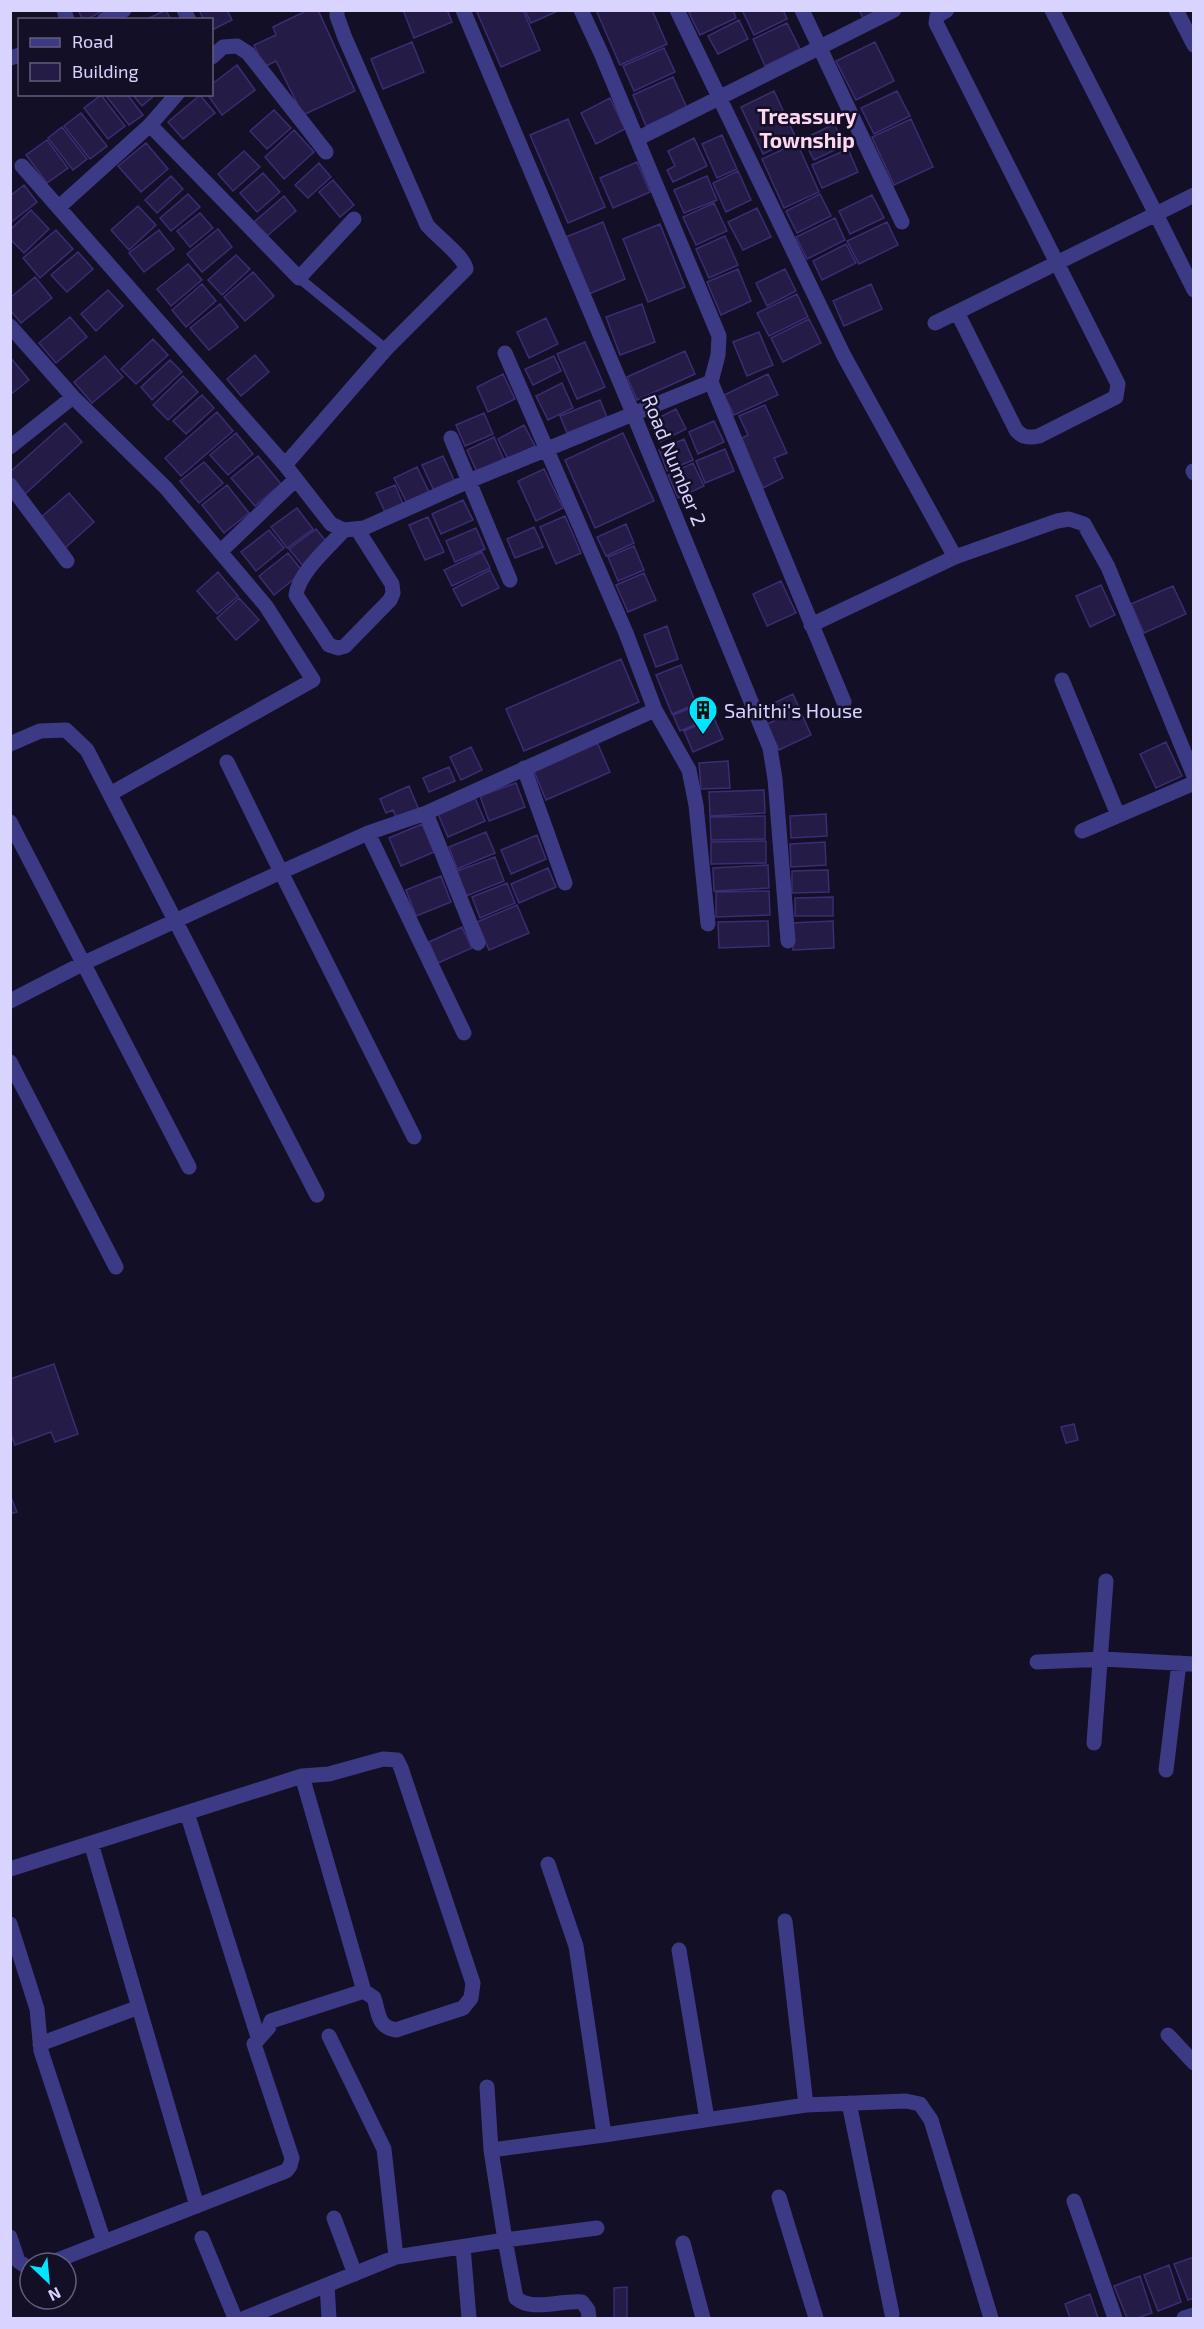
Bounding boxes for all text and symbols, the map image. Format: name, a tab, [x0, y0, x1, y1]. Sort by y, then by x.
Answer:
legend	[18, 18, 213, 96]
text: Road	[72, 30, 113, 52]
text: Building	[72, 60, 139, 82]
district label: Treassury Township	[757, 103, 857, 152]
street label: Road Number 2	[638, 391, 712, 529]
building icon: Sahithi's House	[687, 694, 719, 736]
place label: Sahithi's House	[724, 698, 863, 722]
north arrow	[18, 2251, 78, 2311]
text: N	[45, 2284, 64, 2306]

